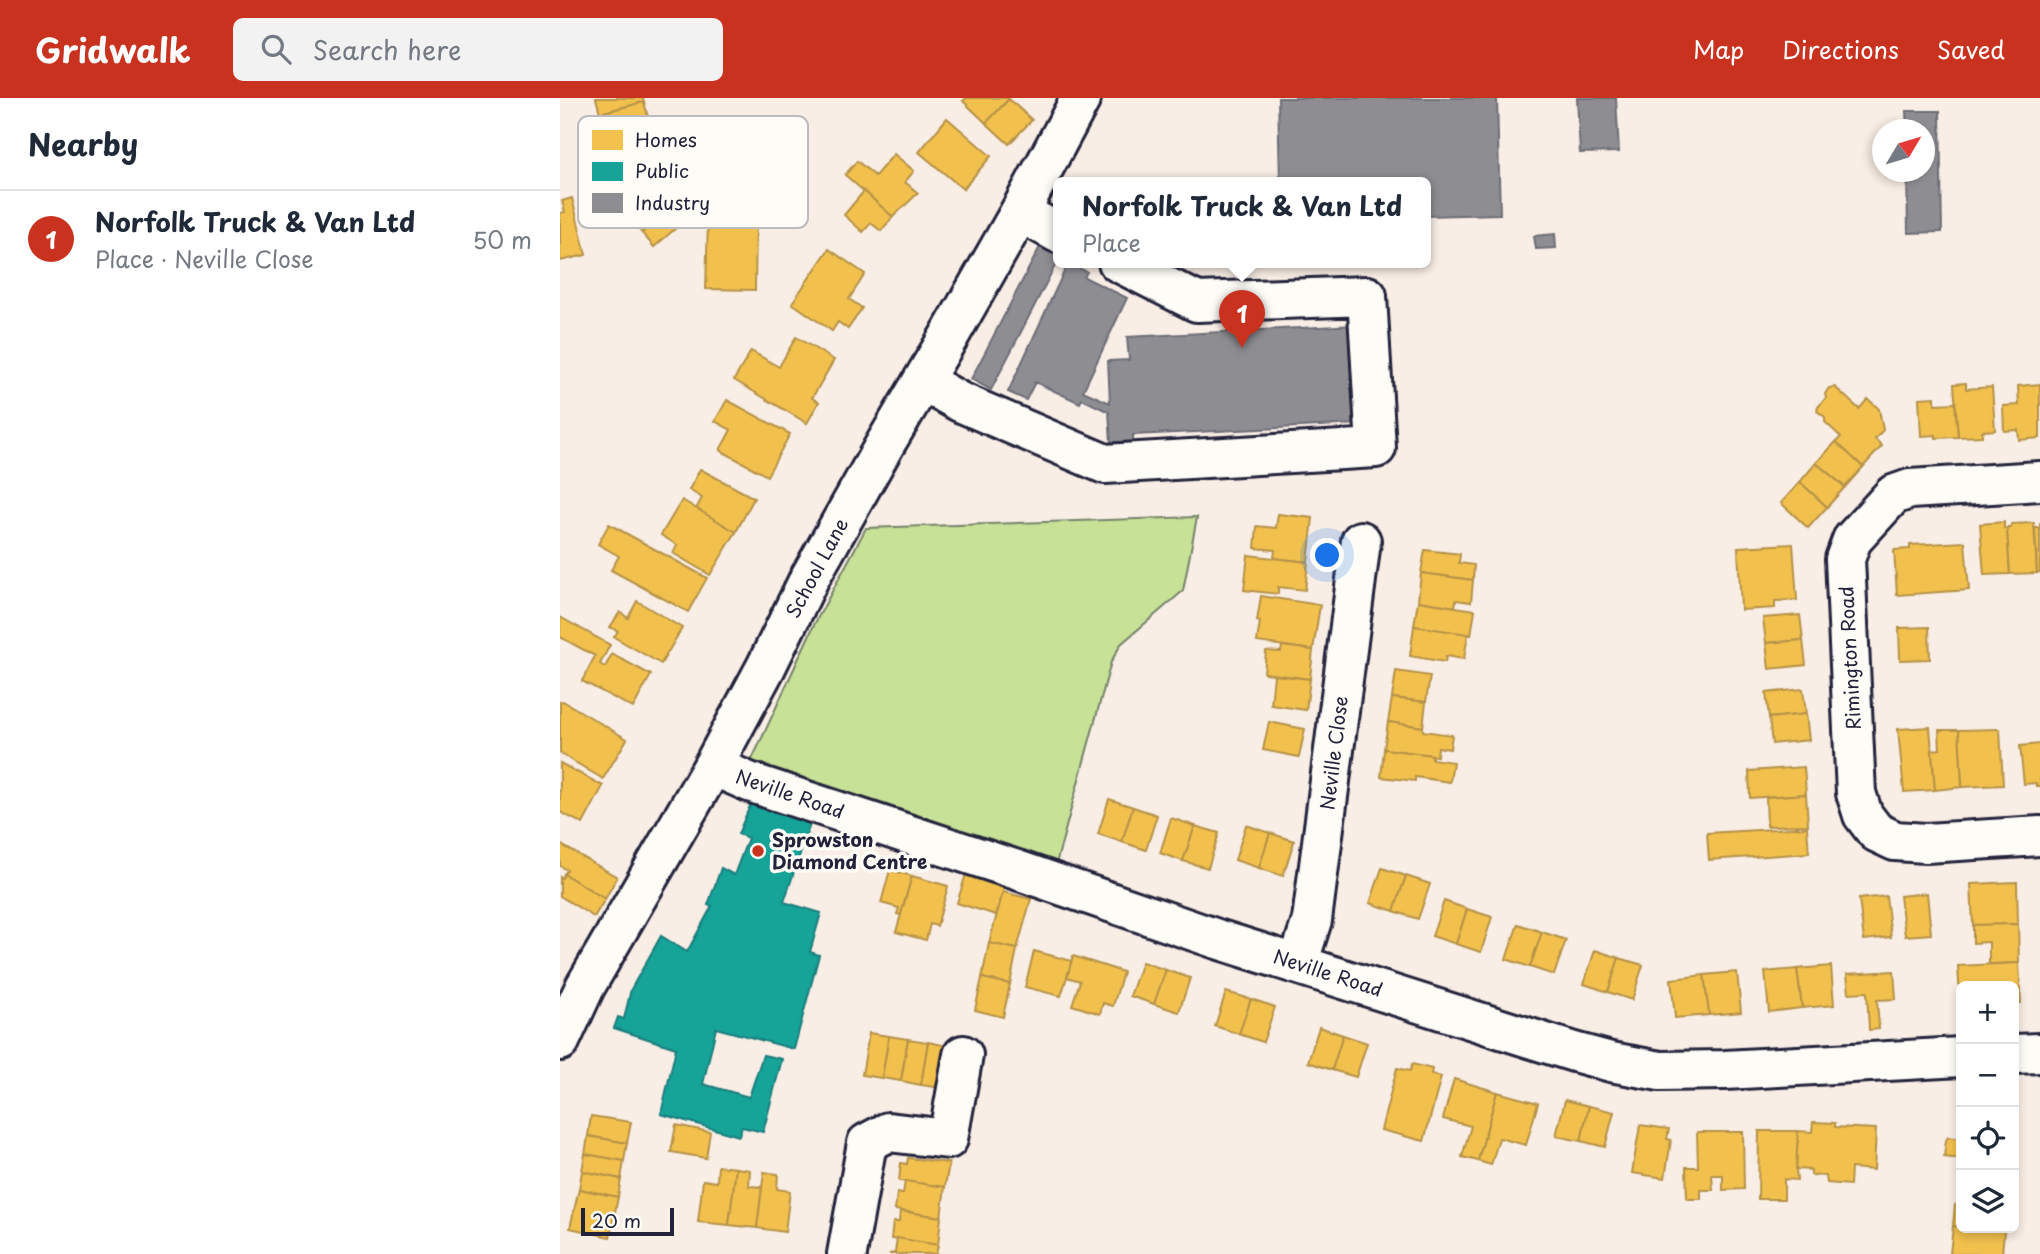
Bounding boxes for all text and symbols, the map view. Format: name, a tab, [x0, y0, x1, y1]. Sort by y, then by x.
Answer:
search box	[233, 18, 723, 81]
text: Gridwalk	[35, 24, 191, 74]
icon: search	[257, 30, 295, 68]
text: Search here	[313, 30, 461, 69]
text: Map	[1693, 31, 1744, 67]
text: Directions	[1782, 31, 1899, 67]
text: Saved	[1937, 31, 2005, 67]
legend	[578, 116, 808, 228]
north arrow	[1872, 119, 1935, 182]
text: Nearby	[28, 121, 138, 166]
text: Homes	[635, 125, 697, 153]
text: Public	[635, 156, 689, 184]
popup	[1053, 177, 1431, 268]
text: Norfolk Truck & Van Ltd	[1082, 186, 1402, 225]
text: Industry	[635, 188, 710, 216]
text: Norfolk Truck & Van Ltd	[95, 202, 415, 241]
text: 1	[46, 222, 57, 257]
text: 50 m	[472, 222, 532, 257]
text: Place	[1082, 225, 1141, 260]
text: Place · Neville Close	[95, 241, 314, 276]
pin: 1	[1219, 290, 1265, 348]
street label: School Lane	[778, 513, 854, 623]
your location	[1310, 538, 1344, 572]
street label: Rimington Road	[1831, 585, 1867, 731]
street label: Neville Close	[1312, 694, 1354, 811]
street label: Neville Road	[732, 761, 848, 825]
place label: Sprowston Diamond Centre	[772, 825, 927, 875]
marker: Sprowston Diamond Centre	[750, 843, 766, 859]
street label: Neville Road	[1270, 941, 1386, 1003]
map controls	[1956, 981, 2019, 1233]
button: +	[1956, 981, 2019, 1044]
button: −	[1956, 1044, 2019, 1107]
button: locate	[1956, 1107, 2019, 1170]
button: layers	[1956, 1170, 2019, 1233]
scale bar	[581, 1205, 674, 1237]
text: 20 m	[592, 1206, 641, 1234]

